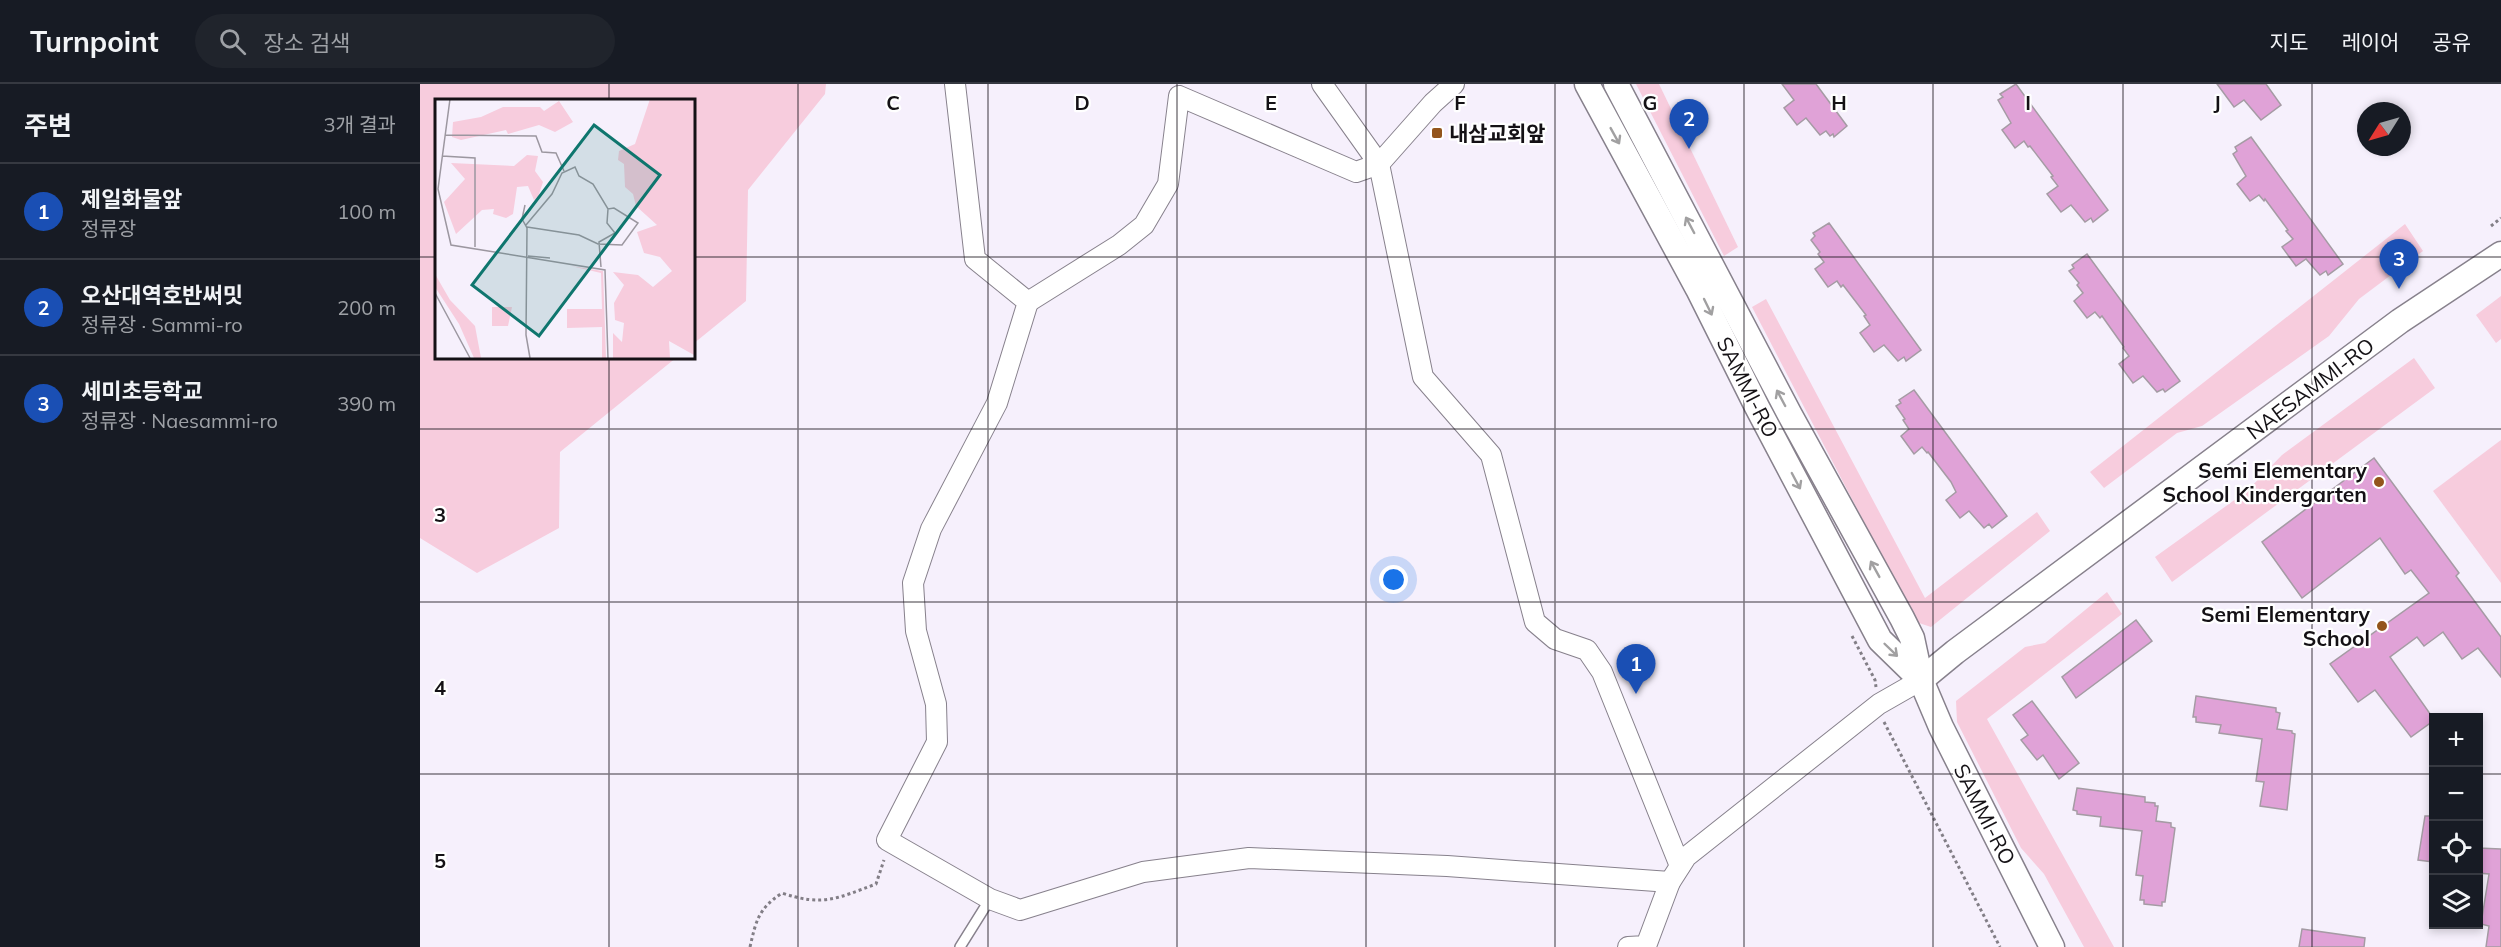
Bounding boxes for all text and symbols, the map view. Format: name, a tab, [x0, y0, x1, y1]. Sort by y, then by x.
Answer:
search box	[195, 14, 615, 68]
text: Turnpoint	[30, 24, 159, 59]
icon: search	[216, 25, 249, 58]
text: 장소 검색	[264, 29, 350, 57]
text: 지도	[2270, 29, 2308, 55]
text: 레이어	[2341, 29, 2399, 55]
text: 공유	[2432, 29, 2471, 55]
text: C	[886, 90, 900, 115]
text: D	[1074, 90, 1090, 115]
text: E	[1265, 90, 1277, 115]
text: F	[1454, 90, 1466, 115]
text: G	[1643, 90, 1657, 115]
text: H	[1831, 90, 1847, 115]
text: I	[2025, 90, 2031, 115]
text: J	[2213, 90, 2221, 115]
inset map	[435, 99, 694, 358]
pin: 2	[1670, 100, 1708, 149]
north arrow	[2357, 102, 2411, 156]
text: 주변	[24, 109, 72, 142]
text: 3개 결과	[324, 112, 396, 137]
place label: 내삼교회앞	[1449, 120, 1546, 146]
marker: 내삼교회앞	[1430, 126, 1444, 140]
one-way arrow	[1609, 127, 1621, 144]
text: 제일화물앞	[81, 185, 182, 213]
text: 1	[38, 199, 50, 224]
text: 100 m	[337, 199, 396, 224]
text: 정류장	[81, 216, 136, 241]
one-way arrow	[1684, 217, 1695, 235]
pin: 3	[2380, 240, 2418, 289]
text: 오산대역호반써밋	[81, 281, 243, 309]
text: 2	[38, 295, 50, 320]
text: 200 m	[337, 295, 396, 320]
one-way arrow	[1702, 298, 1714, 316]
text: 정류장 · Sammi-ro	[81, 312, 243, 337]
street label: SAMMI-RO	[1712, 332, 1784, 442]
street label: NAESAMMI-RO	[2241, 332, 2379, 444]
text: 세미초등학교	[81, 377, 202, 405]
one-way arrow	[1775, 390, 1787, 407]
text: 3	[38, 391, 50, 416]
text: 390 m	[337, 391, 396, 416]
text: 정류장 · Naesammi-ro	[81, 408, 278, 433]
place label: Semi Elementary School Kindergarten	[2162, 457, 2368, 507]
one-way arrow	[1790, 472, 1802, 489]
marker: Semi Elementary School Kindergarten	[2372, 475, 2386, 489]
text: 3	[434, 502, 446, 527]
one-way arrow	[1869, 560, 1880, 578]
your location	[1379, 565, 1408, 594]
place label: Semi Elementary School	[2201, 601, 2371, 651]
marker: Semi Elementary School	[2375, 619, 2389, 633]
one-way arrow	[1883, 643, 1898, 658]
pin: 1	[1616, 644, 1656, 694]
text: 4	[434, 675, 446, 700]
map controls	[2429, 713, 2483, 929]
button: +	[2429, 713, 2483, 767]
street label: SAMMI-RO	[1949, 759, 2021, 869]
button: −	[2429, 767, 2483, 821]
button: locate	[2429, 821, 2483, 875]
text: 5	[434, 848, 446, 873]
button: layers	[2429, 875, 2483, 929]

